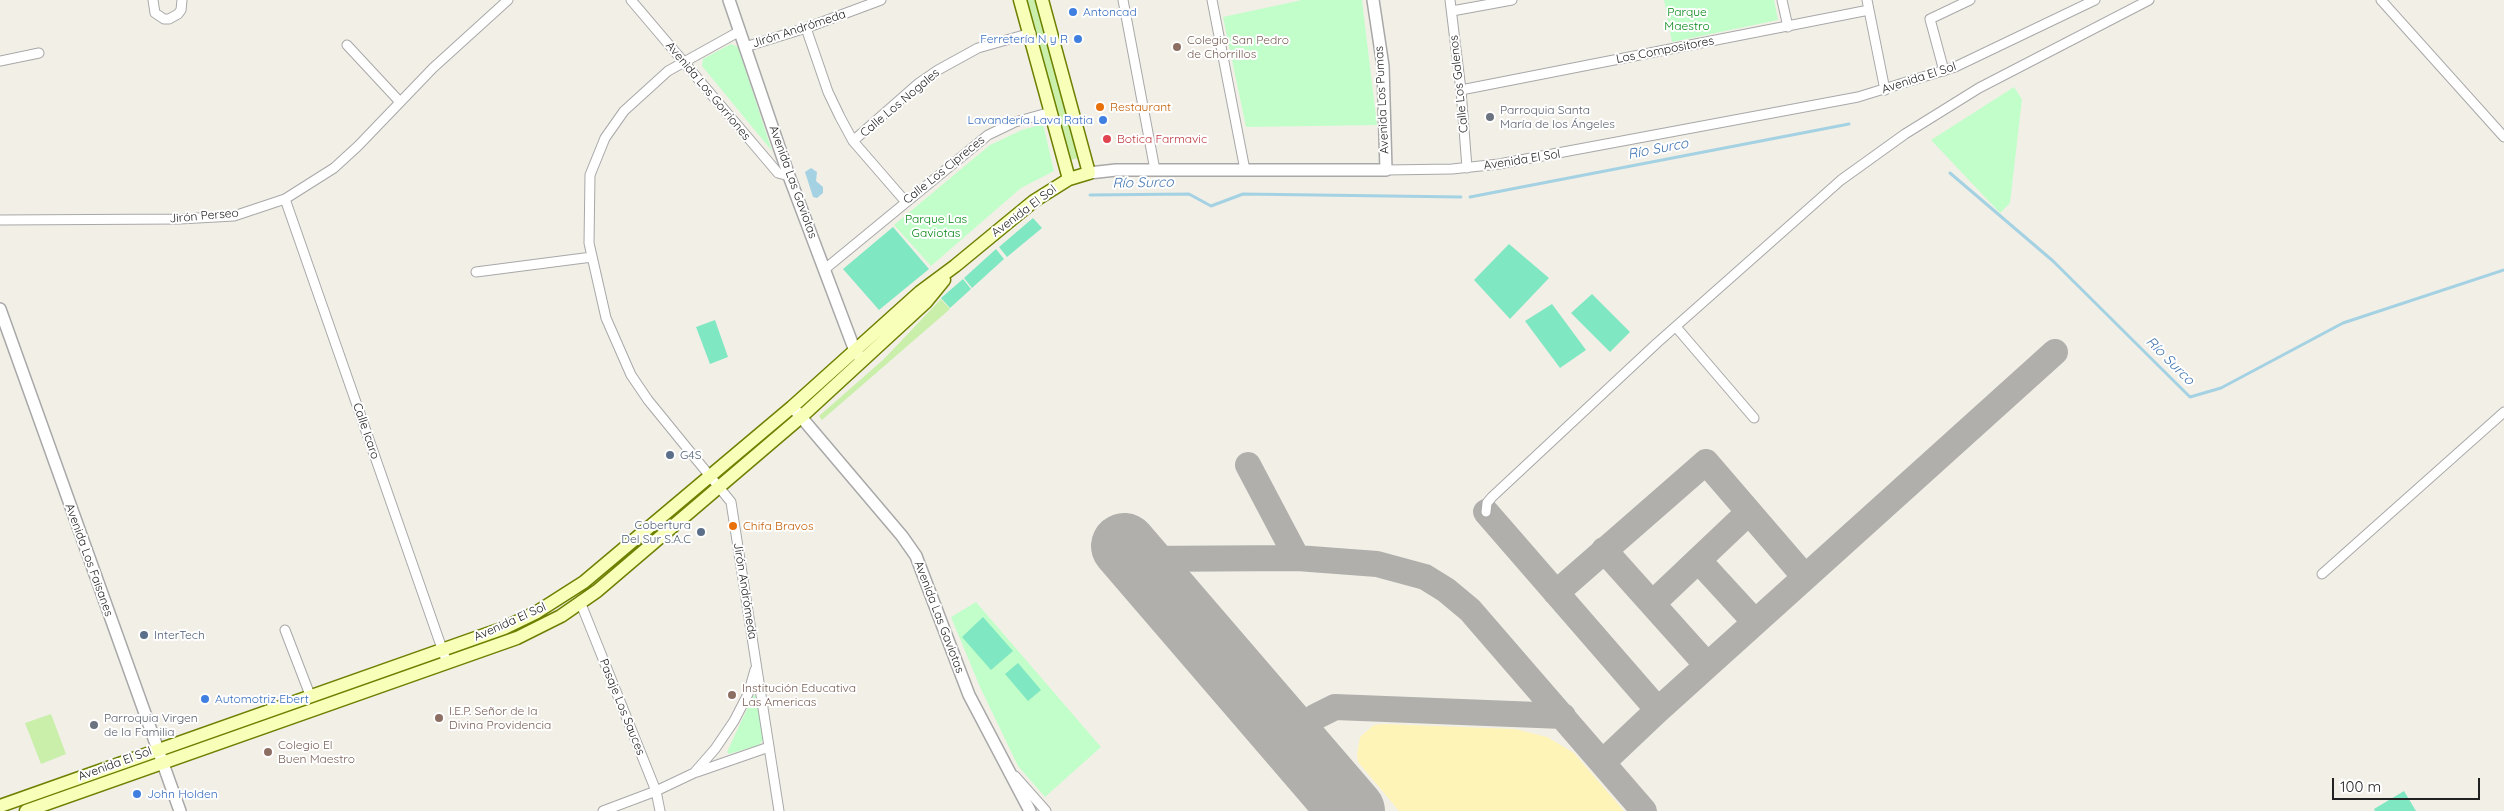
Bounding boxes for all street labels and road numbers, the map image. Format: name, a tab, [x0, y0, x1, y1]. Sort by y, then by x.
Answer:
street label: Jirón Andrómeda	[750, 7, 848, 51]
street label: Los Compositores	[1615, 33, 1715, 67]
street label: Calle Los Galenos	[1447, 34, 1471, 134]
street label: Avenida Los Gorriones	[663, 39, 753, 143]
street label: Avenida Los Pumas	[1372, 46, 1392, 154]
street label: Avenida El Sol	[1880, 59, 1958, 97]
street label: Calle Los Nogales	[858, 66, 942, 140]
street label: Avenida Las Gaviotas	[766, 124, 820, 240]
street label: Calle Los Cipreces	[900, 133, 988, 207]
street label: Avenida El Sol	[1483, 147, 1561, 173]
street label: Avenida El Sol	[989, 182, 1059, 240]
street label: Jirón Perseo	[169, 206, 239, 226]
street label: Calle Icaro	[350, 401, 382, 461]
street label: Avenida Los Faisanes	[62, 502, 116, 618]
street label: Jirón Andrómeda	[730, 542, 760, 640]
street label: Avenida Las Gaviotas	[911, 559, 967, 675]
street label: Avenida El Sol	[472, 600, 548, 644]
street label: Pasaje Los Sauces	[596, 657, 648, 757]
street label: Avenida El Sol	[76, 744, 154, 784]

